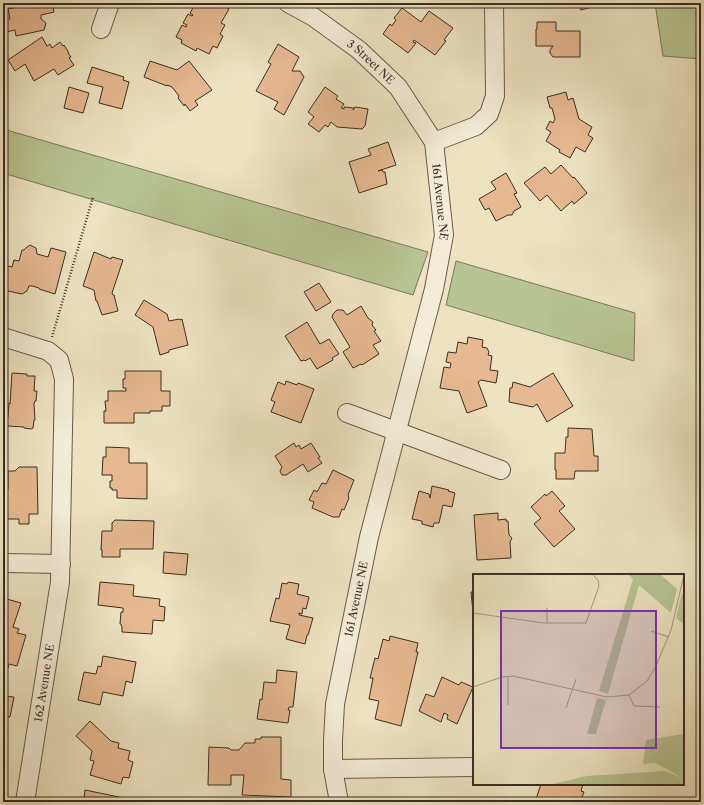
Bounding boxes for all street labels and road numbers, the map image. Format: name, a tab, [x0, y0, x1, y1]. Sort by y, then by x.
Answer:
street label: 3 Street NE	[344, 37, 398, 87]
street label: 161 Avenue NE	[429, 163, 451, 242]
street label: 161 Avenue NE	[341, 560, 371, 638]
street label: 162 Avenue NE	[31, 643, 57, 723]

